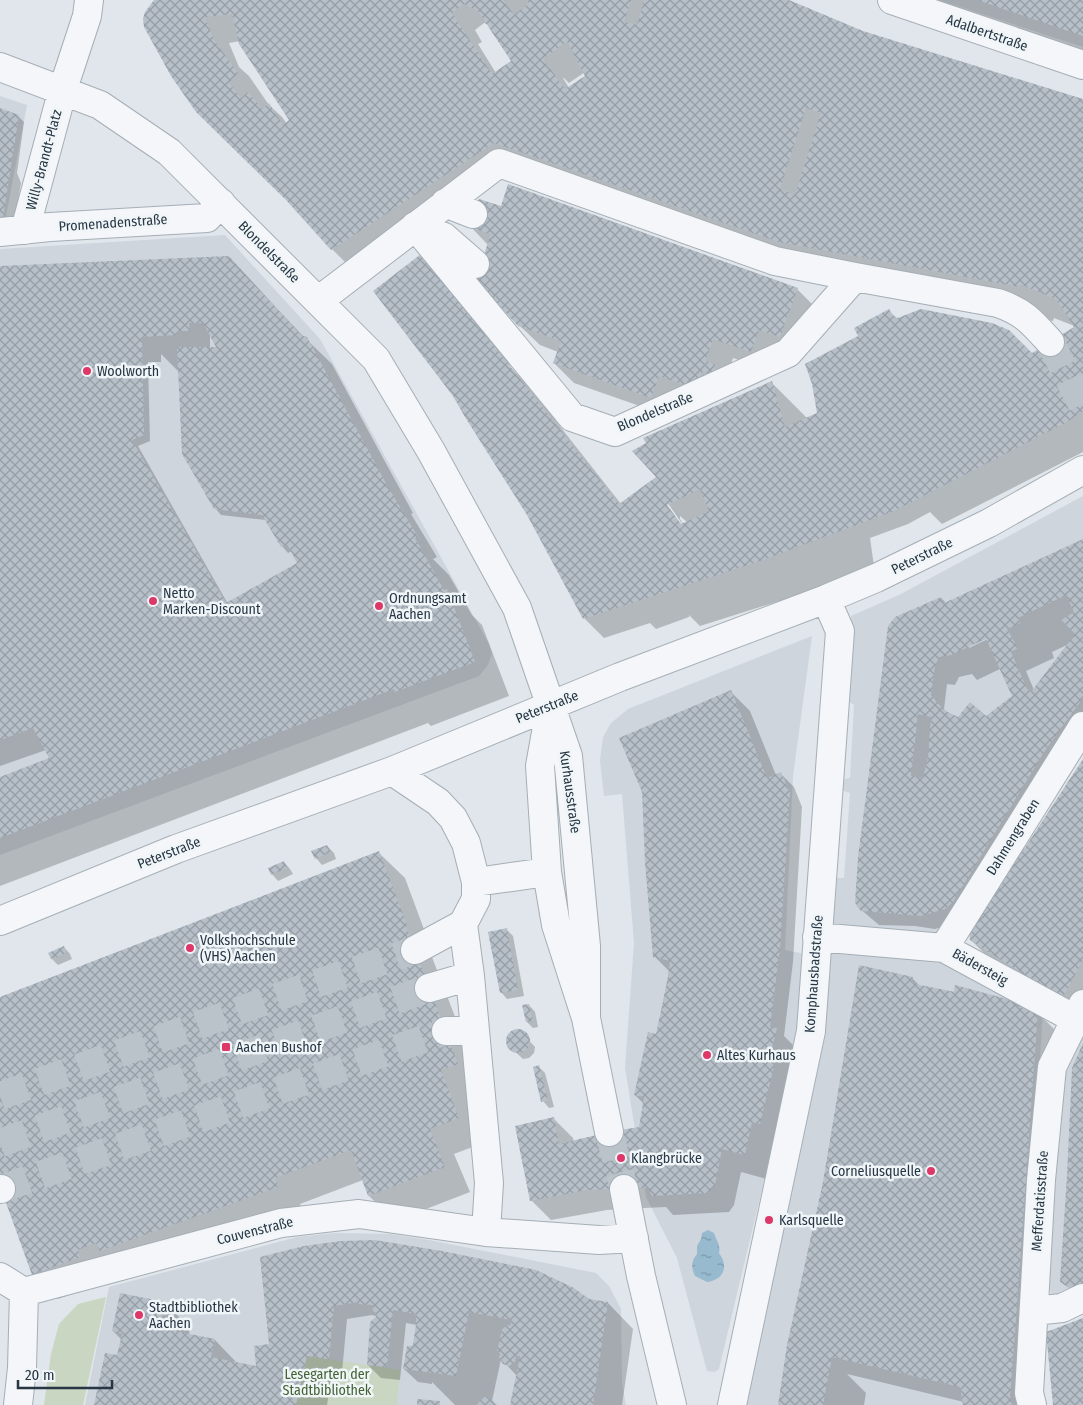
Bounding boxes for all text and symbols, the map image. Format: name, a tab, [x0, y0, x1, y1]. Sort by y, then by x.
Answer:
street label: Adalbertstraße	[944, 11, 1030, 55]
street label: Willy-Brandt-Platz	[22, 107, 66, 212]
street label: Promenadenstraße	[58, 211, 168, 235]
street label: Blondelstraße	[235, 218, 303, 286]
place label: Woolworth	[97, 363, 159, 380]
marker: Woolworth	[81, 365, 93, 377]
street label: Blondelstraße	[615, 388, 695, 436]
street label: Peterstraße	[889, 534, 955, 578]
place label: Netto Marken-Discount	[163, 585, 261, 618]
place label: Ordnungsamt Aachen	[389, 590, 467, 623]
marker: Netto Marken-Discount	[147, 595, 159, 607]
marker: Ordnungsamt Aachen	[373, 600, 385, 612]
street label: Peterstraße	[513, 687, 581, 727]
street label: Kurhausstraße	[556, 750, 584, 834]
street label: Dahmengraben	[983, 796, 1043, 878]
street label: Peterstraße	[135, 833, 203, 873]
street label: Komphausbadstraße	[801, 914, 827, 1034]
place label: Volkshochschule (VHS) Aachen	[200, 932, 296, 965]
marker: Volkshochschule (VHS) Aachen	[184, 942, 196, 954]
street label: Bädersteig	[949, 945, 1011, 989]
place label: Aachen Bushof	[236, 1039, 323, 1056]
marker: Aachen Bushof	[220, 1041, 232, 1053]
place label: Altes Kurhaus	[717, 1047, 796, 1064]
marker: Altes Kurhaus	[701, 1049, 713, 1061]
place label: Klangbrücke	[631, 1150, 702, 1167]
street label: Mefferdatisstraße	[1028, 1150, 1052, 1252]
marker: Klangbrücke	[615, 1152, 627, 1164]
place label: Corneliusquelle	[831, 1163, 921, 1180]
marker: Corneliusquelle	[925, 1165, 937, 1177]
place label: Karlsquelle	[779, 1212, 844, 1229]
street label: Couvenstraße	[215, 1213, 295, 1249]
marker: Karlsquelle	[763, 1214, 775, 1226]
place label: Stadtbibliothek Aachen	[149, 1299, 238, 1332]
marker: Stadtbibliothek Aachen	[133, 1309, 145, 1321]
scale bar	[18, 1358, 111, 1390]
text: 20 m	[25, 1366, 55, 1384]
park label: Lesegarten der Stadtbibliothek	[283, 1366, 372, 1399]

